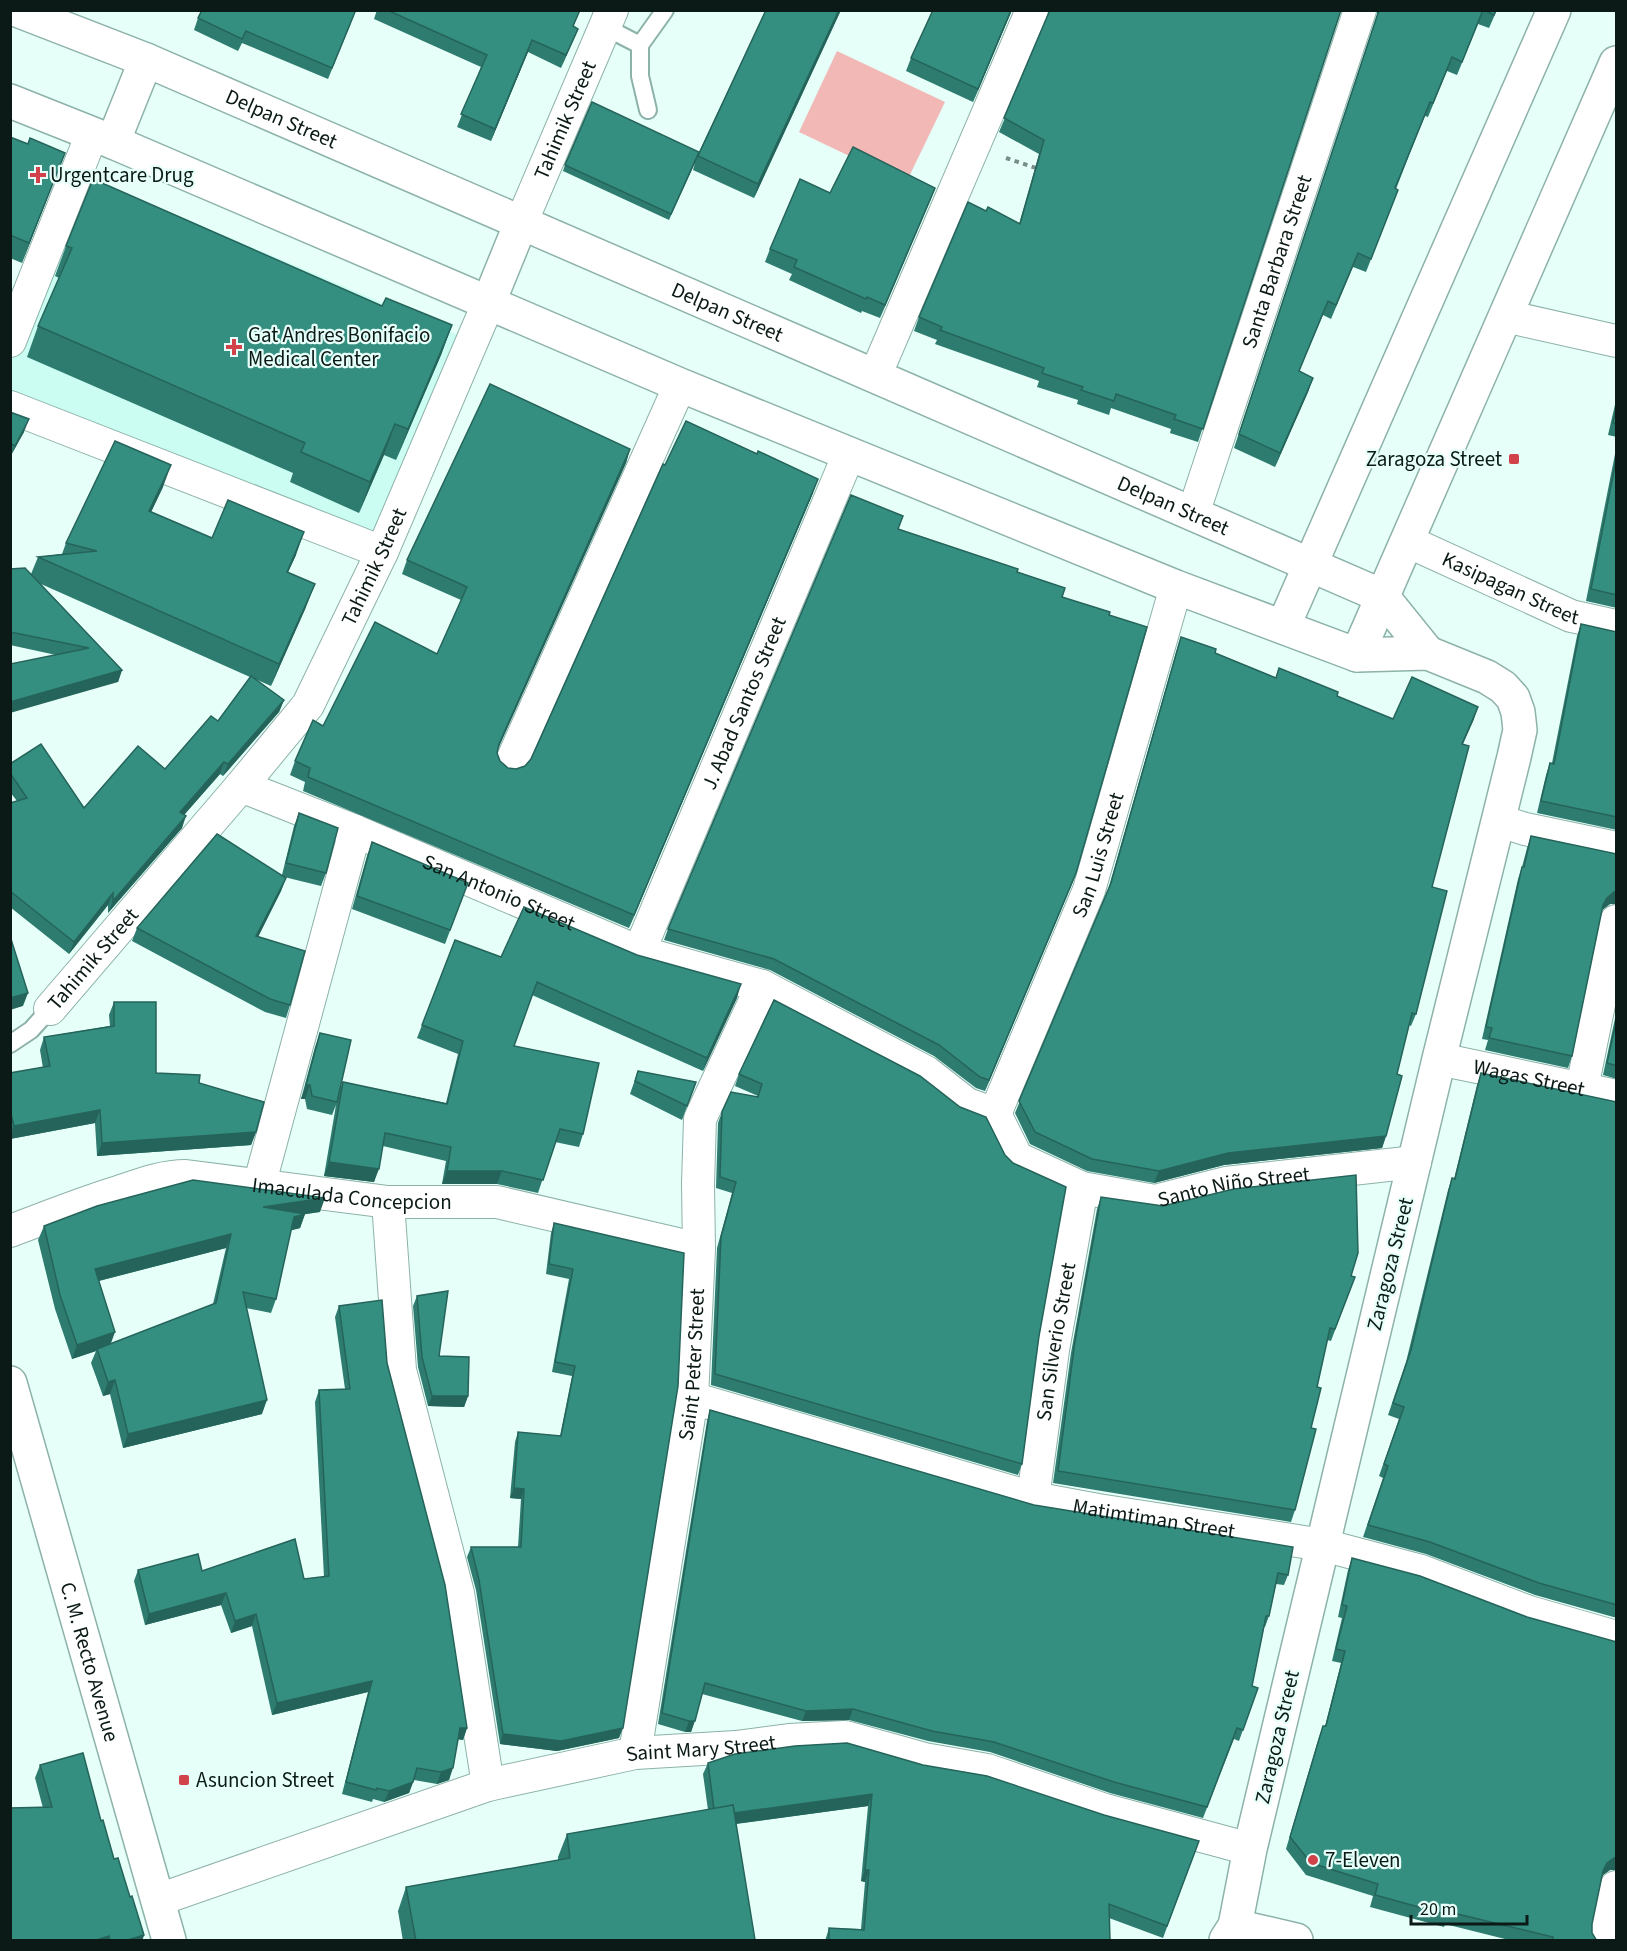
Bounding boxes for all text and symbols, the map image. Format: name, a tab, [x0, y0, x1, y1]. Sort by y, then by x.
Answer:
street label: Tahimik Street	[526, 56, 604, 184]
street label: Delpan Street	[221, 81, 342, 156]
place label: Urgentcare Drug	[50, 160, 194, 190]
marker: Urgentcare Drug	[31, 168, 45, 182]
street label: Santa Barbara Street	[1234, 171, 1319, 352]
street label: Delpan Street	[667, 275, 788, 350]
place label: Gat Andres Bonifacio Medical Center	[248, 320, 430, 374]
marker: Gat Andres Bonifacio Medical Center	[225, 338, 243, 356]
place label: Zaragoza Street	[1366, 444, 1502, 474]
marker: Zaragoza Street	[1507, 452, 1521, 466]
street label: Delpan Street	[1113, 468, 1234, 543]
street label: Tahimik Street	[334, 503, 414, 631]
street label: Kasipagan Street	[1437, 544, 1582, 632]
street label: J. Abad Santos Street	[694, 612, 794, 794]
street label: San Luis Street	[1064, 789, 1131, 922]
street label: San Antonio Street	[418, 846, 580, 938]
street label: Tahimik Street	[40, 901, 146, 1017]
street label: Wagas Street	[1471, 1052, 1588, 1104]
street label: Santo Niño Street	[1154, 1159, 1311, 1215]
street label: Imaculada Concepcion	[250, 1170, 452, 1217]
street label: Zaragoza Street	[1359, 1194, 1421, 1334]
street label: San Silverio Street	[1029, 1260, 1083, 1423]
street label: Saint Peter Street	[670, 1288, 712, 1443]
street label: Matimtiman Street	[1070, 1491, 1237, 1546]
street label: C. M. Recto Avenue	[53, 1578, 127, 1745]
street label: Zaragoza Street	[1247, 1667, 1307, 1807]
street label: Saint Mary Street	[623, 1727, 778, 1770]
place label: Asuncion Street	[196, 1765, 334, 1795]
marker: Asuncion Street	[177, 1773, 191, 1787]
place label: 7-Eleven	[1325, 1845, 1401, 1875]
marker: 7-Eleven	[1306, 1853, 1320, 1867]
scale bar	[1411, 1888, 1526, 1926]
text: 20 m	[1420, 1897, 1456, 1922]

